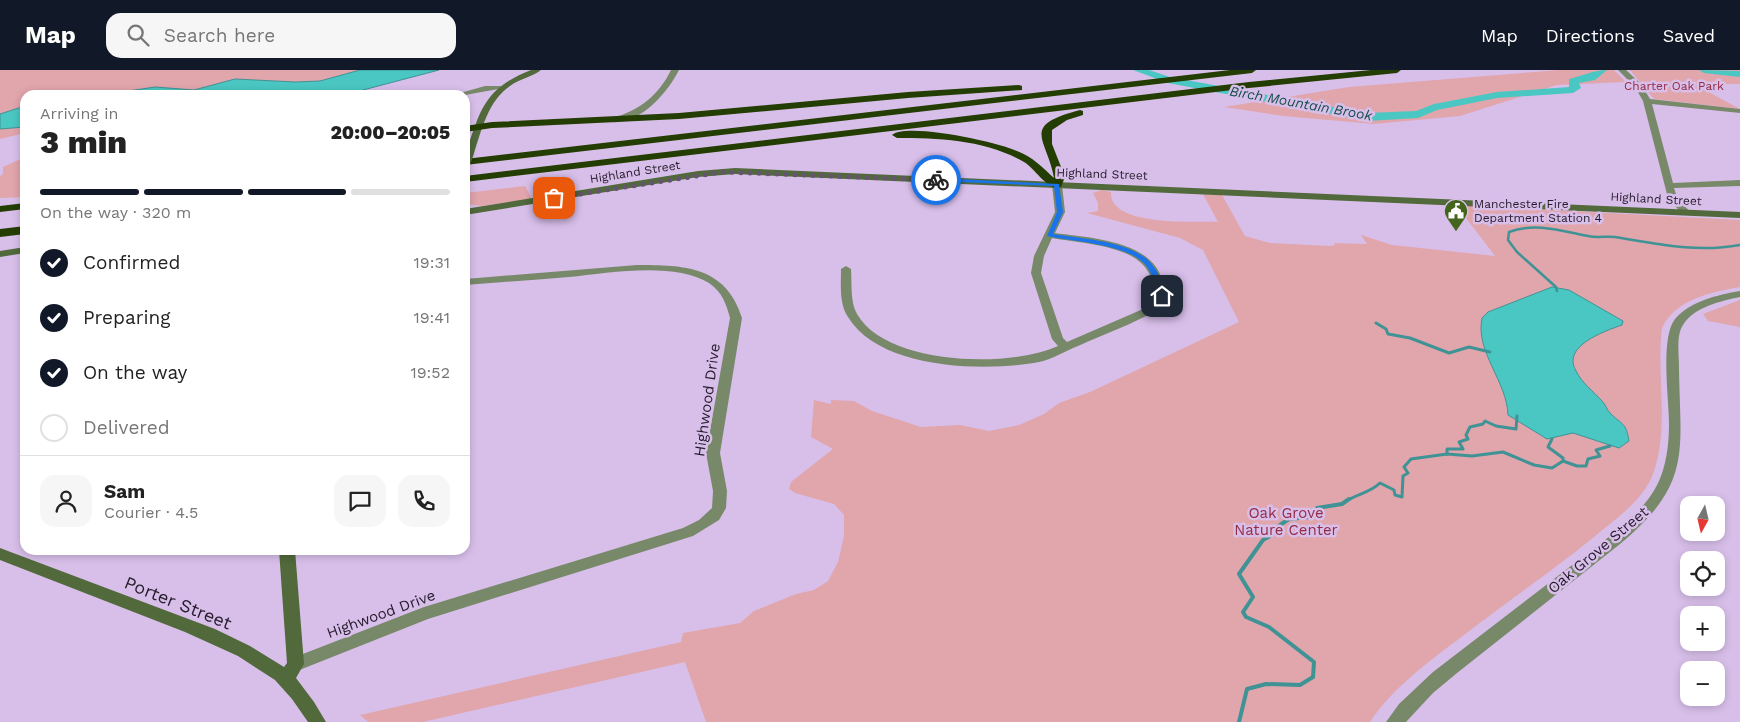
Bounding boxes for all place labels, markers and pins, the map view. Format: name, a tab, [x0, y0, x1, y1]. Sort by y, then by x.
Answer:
pin	[533, 177, 575, 219]
place label: Manchester Fire Department Station 4	[1474, 197, 1602, 225]
public building icon: Manchester Fire Department Station 4	[1443, 198, 1469, 232]
pin	[1141, 275, 1183, 317]

